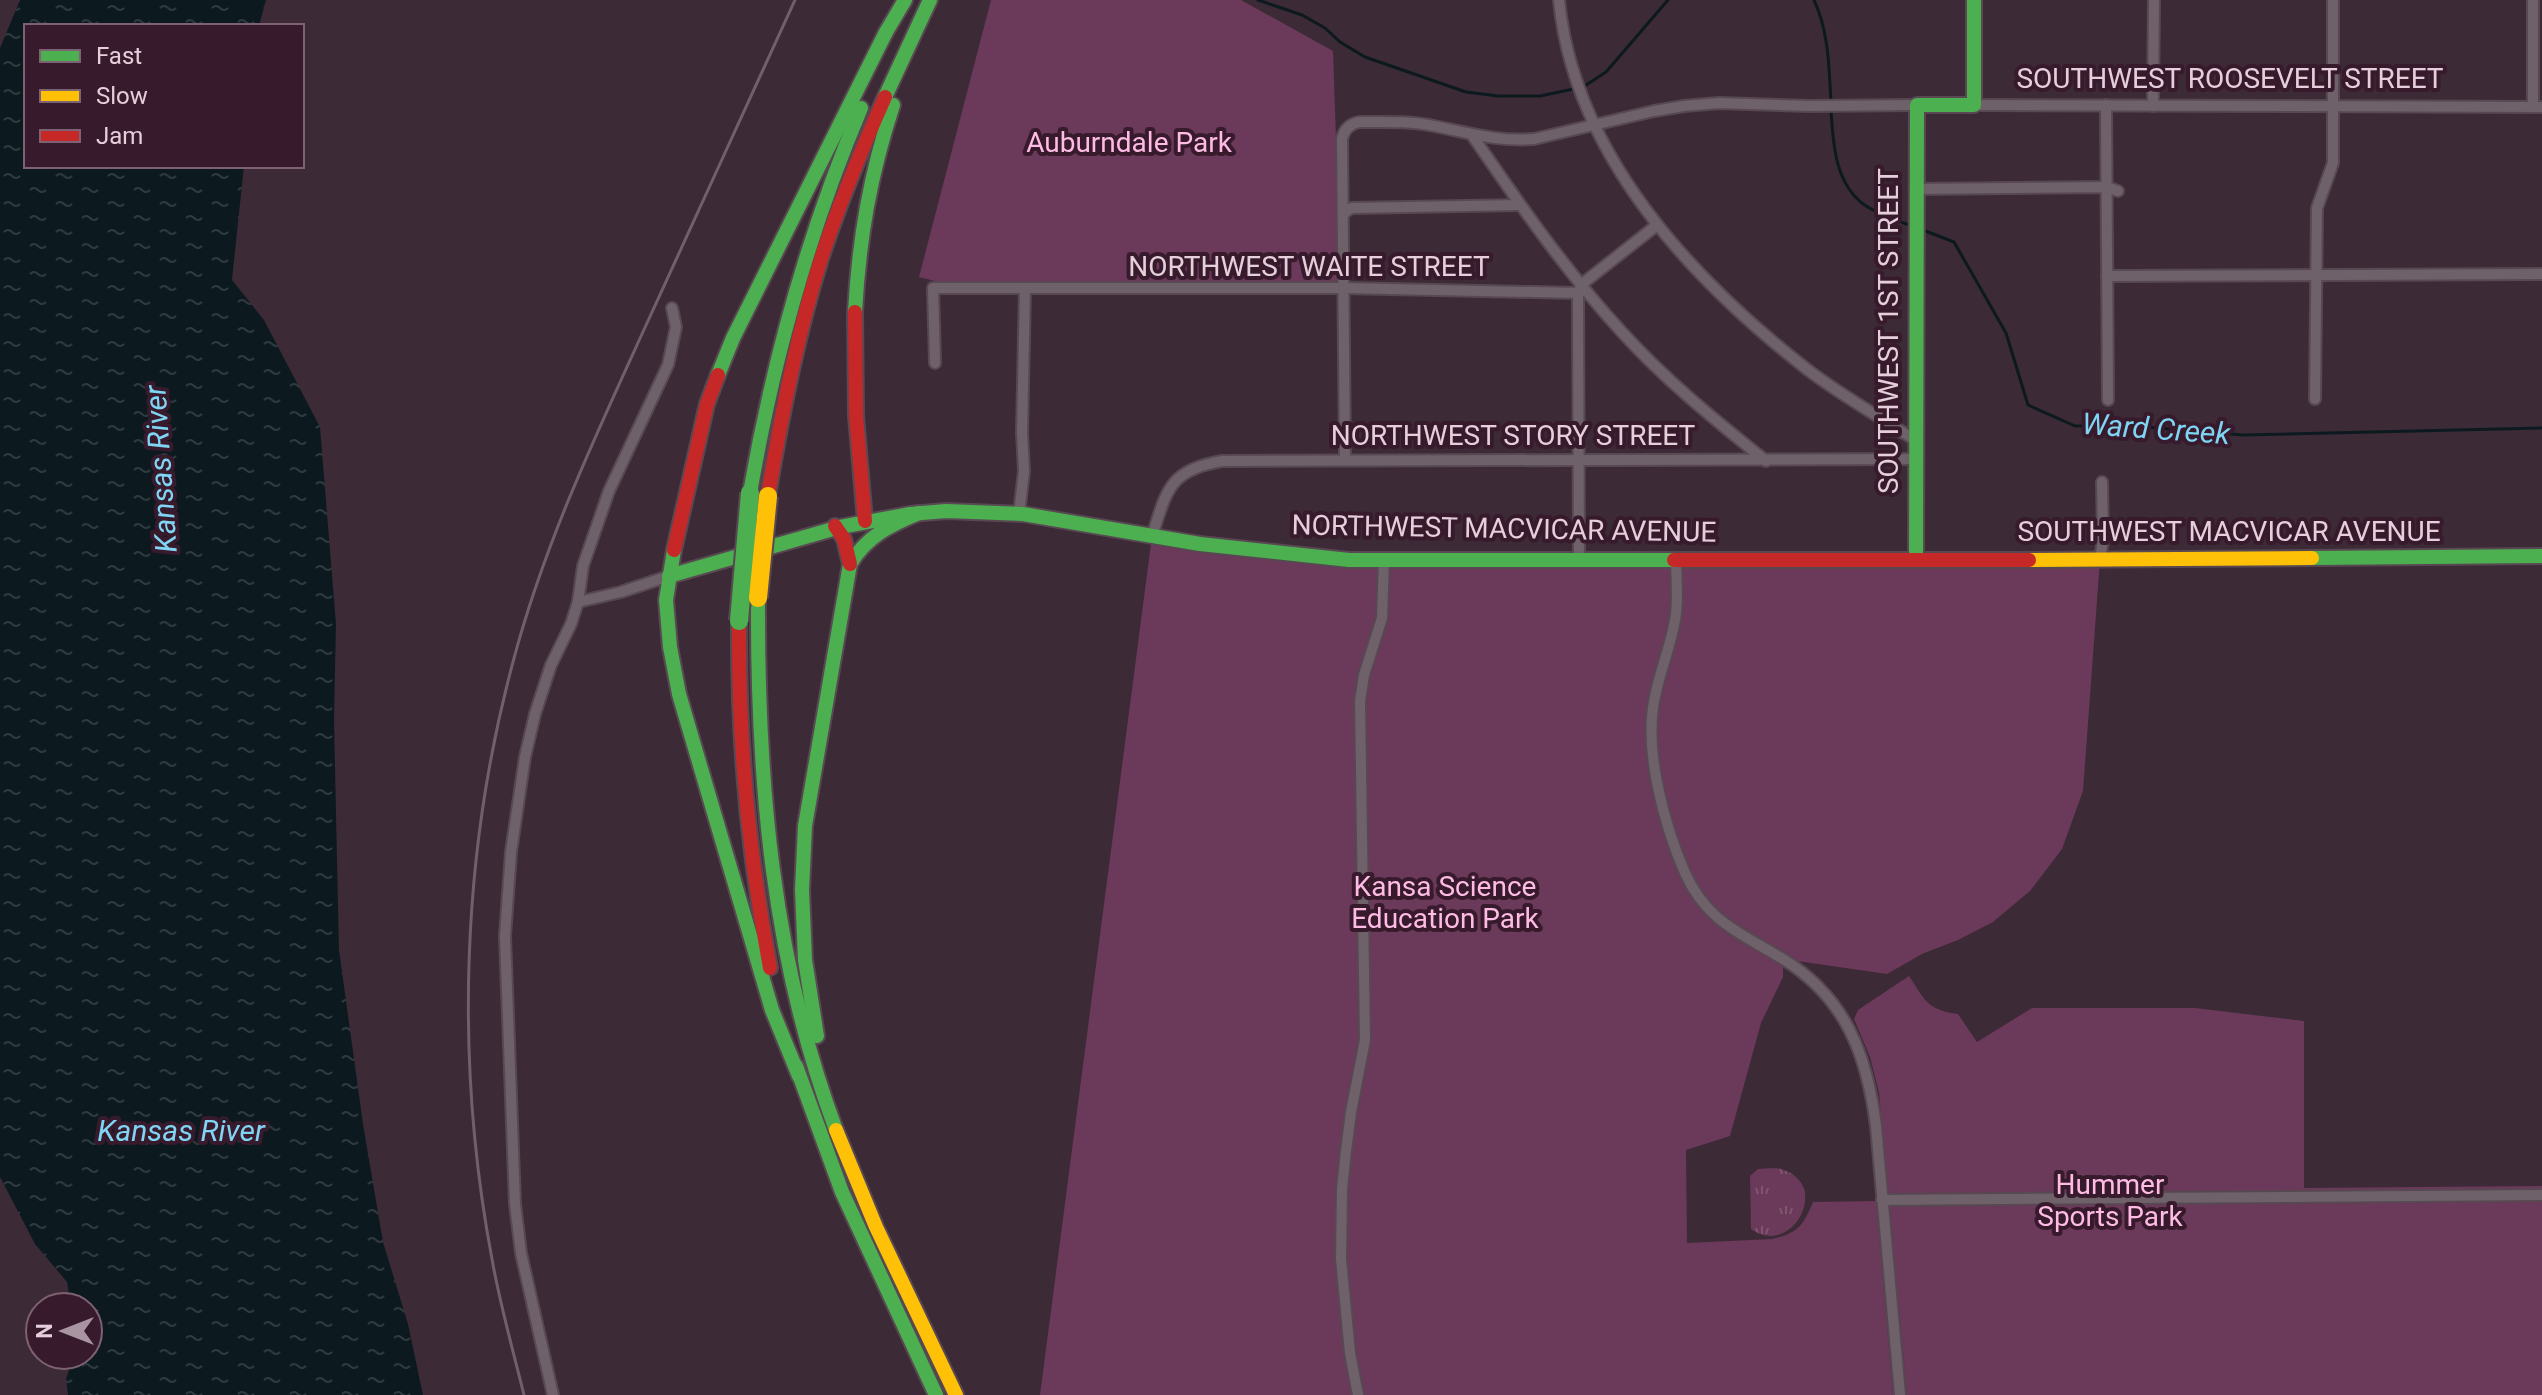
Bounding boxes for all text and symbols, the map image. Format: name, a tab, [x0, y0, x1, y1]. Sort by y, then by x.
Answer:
legend	[24, 24, 304, 168]
text: Fast	[96, 42, 142, 70]
street label: SOUTHWEST ROOSEVELT STREET	[2016, 62, 2444, 95]
text: Slow	[96, 82, 148, 110]
text: Jam	[96, 122, 143, 150]
park label: Auburndale Park	[1026, 126, 1233, 159]
street label: SOUTHWEST 1ST STREET	[1872, 168, 1905, 494]
street label: NORTHWEST WAITE STREET	[1128, 250, 1490, 283]
water label: Kansas River	[137, 383, 184, 554]
water label: Ward Creek	[2081, 406, 2233, 451]
street label: NORTHWEST STORY STREET	[1331, 419, 1696, 452]
street label: NORTHWEST MACVICAR AVENUE	[1291, 508, 1717, 549]
street label: SOUTHWEST MACVICAR AVENUE	[2017, 515, 2441, 548]
park label: Kansa Science Education Park	[1351, 870, 1540, 935]
water label: Kansas River	[97, 1113, 266, 1148]
park label: Hummer Sports Park	[2037, 1168, 2184, 1233]
north arrow	[24, 1291, 104, 1371]
text: N	[32, 1323, 57, 1339]

